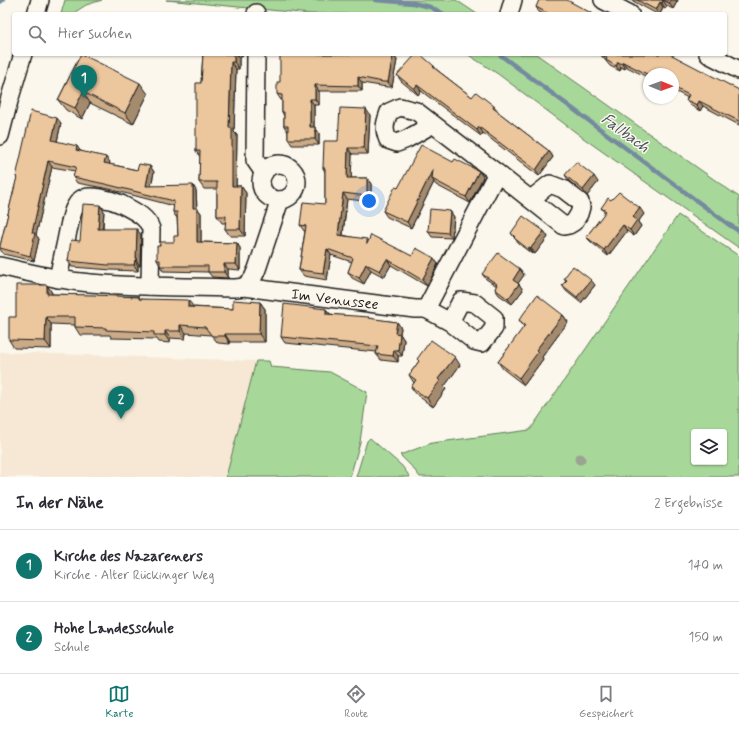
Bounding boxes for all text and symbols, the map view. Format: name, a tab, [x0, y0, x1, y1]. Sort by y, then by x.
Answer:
search box	[12, 12, 727, 56]
icon: search	[26, 23, 48, 45]
text: Hier suchen	[58, 24, 132, 44]
pin: 1	[71, 65, 97, 98]
north arrow	[643, 68, 679, 104]
water label: Fallbach	[597, 109, 654, 158]
your location	[359, 191, 379, 211]
street label: Im Venussee	[290, 285, 380, 315]
pin: 2	[108, 386, 134, 419]
map controls	[691, 429, 727, 465]
button: layers	[691, 429, 727, 465]
text: In der Nähe	[16, 492, 104, 514]
text: 2 Ergebnisse	[654, 495, 723, 512]
text: Kirche des Nazareners	[54, 547, 203, 567]
text: 1	[26, 557, 32, 574]
text: 140 m	[688, 557, 723, 574]
text: Kirche · Alter Rückinger Weg	[54, 567, 214, 584]
text: Hohe Landesschule	[54, 619, 174, 639]
text: 2	[26, 629, 32, 646]
text: 150 m	[689, 629, 723, 646]
text: Schule	[54, 639, 90, 656]
tab: Karte	[105, 683, 134, 721]
tab: Route	[344, 683, 368, 721]
tab: Gespeichert	[579, 683, 634, 721]

